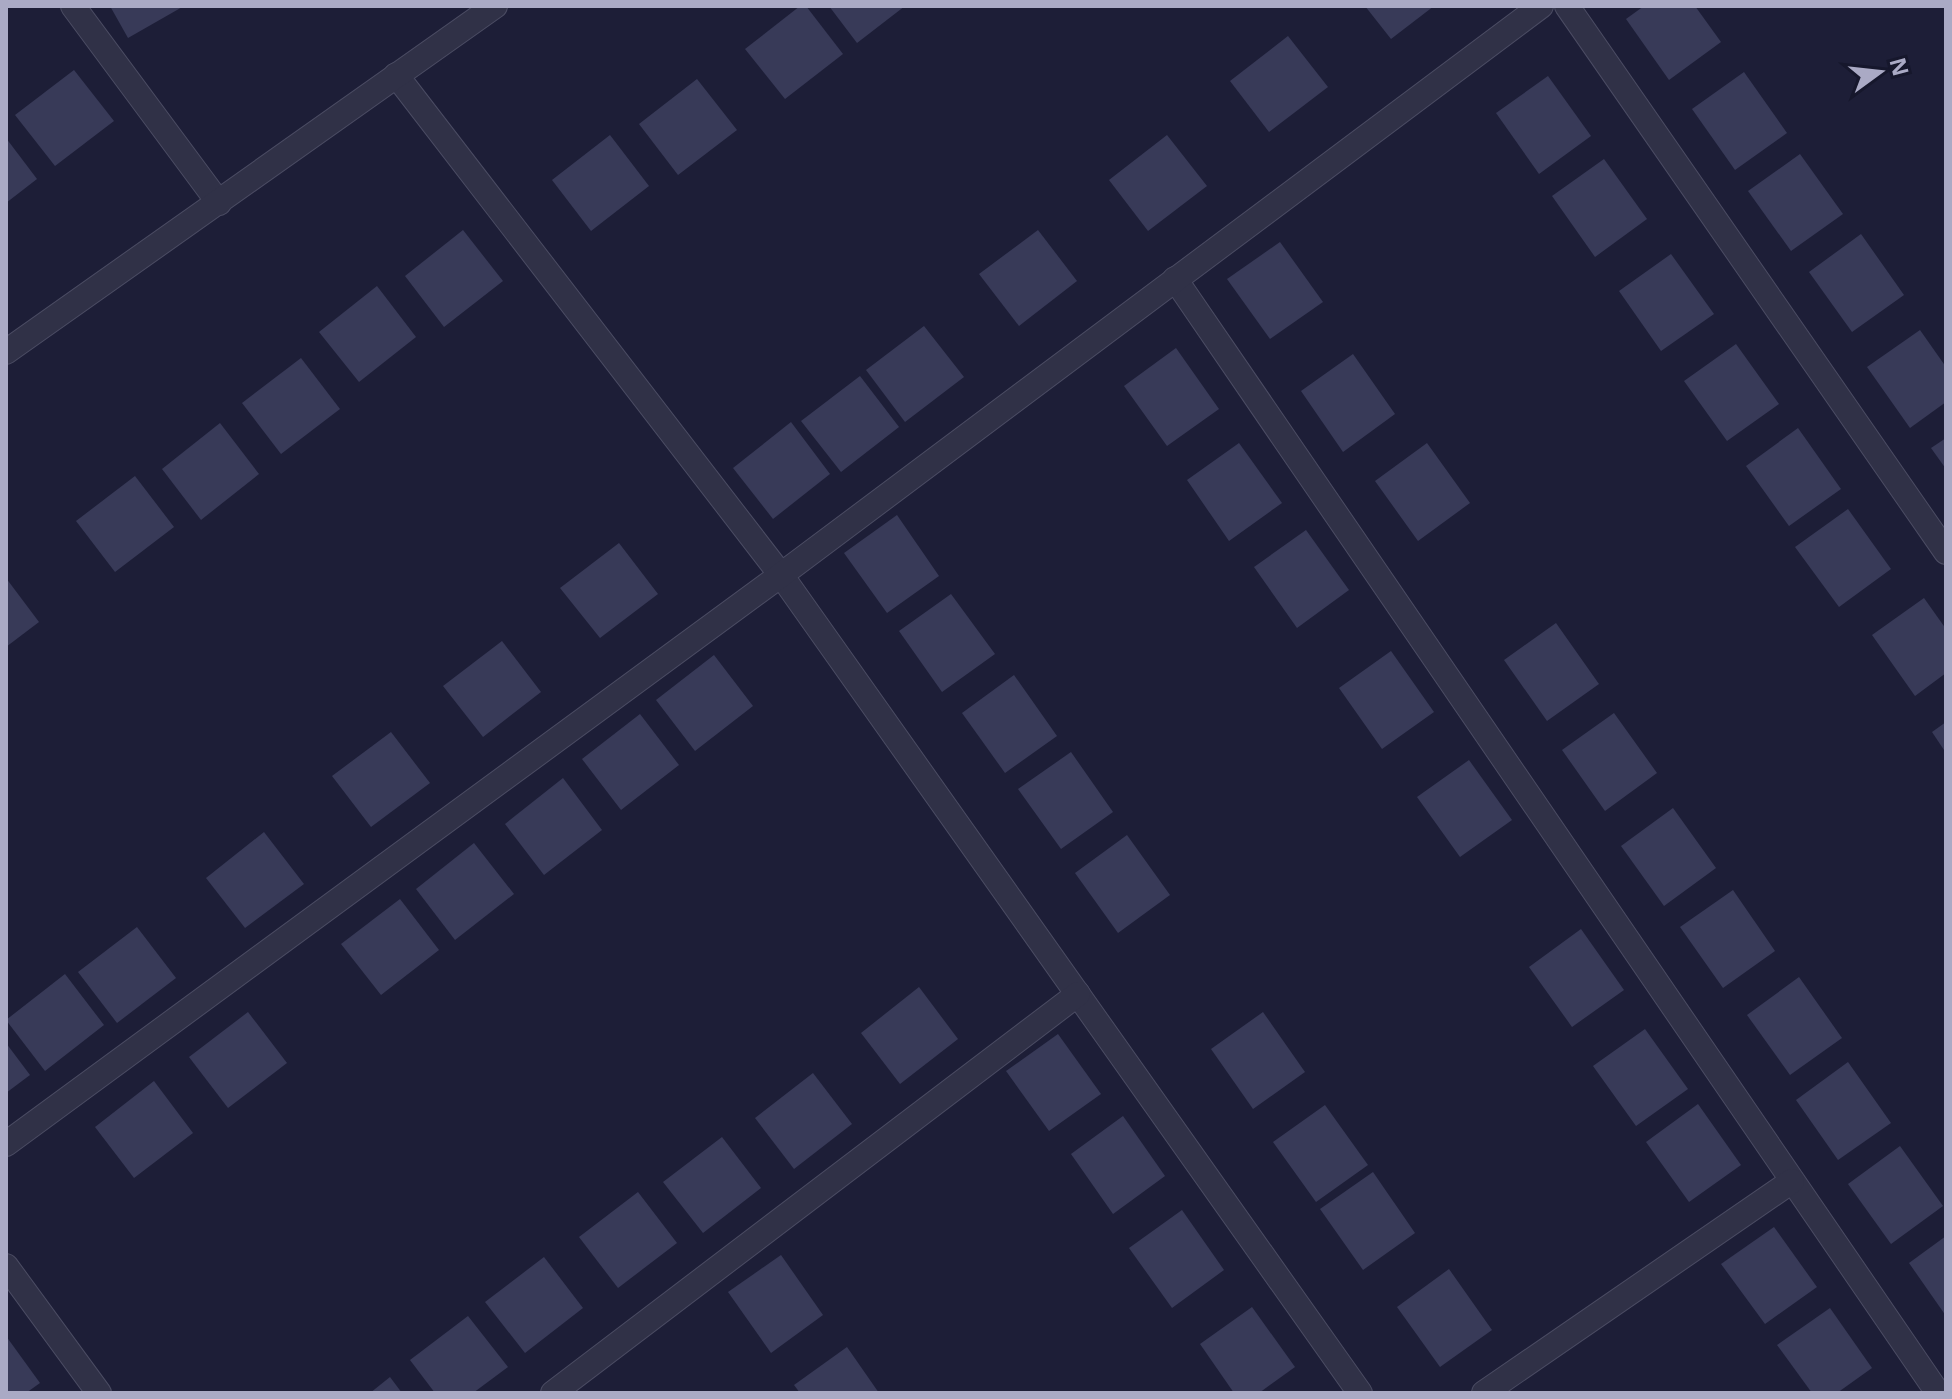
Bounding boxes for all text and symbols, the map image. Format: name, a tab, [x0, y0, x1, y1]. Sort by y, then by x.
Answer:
north arrow	[1840, 32, 1920, 112]
text: N	[1883, 54, 1917, 79]

